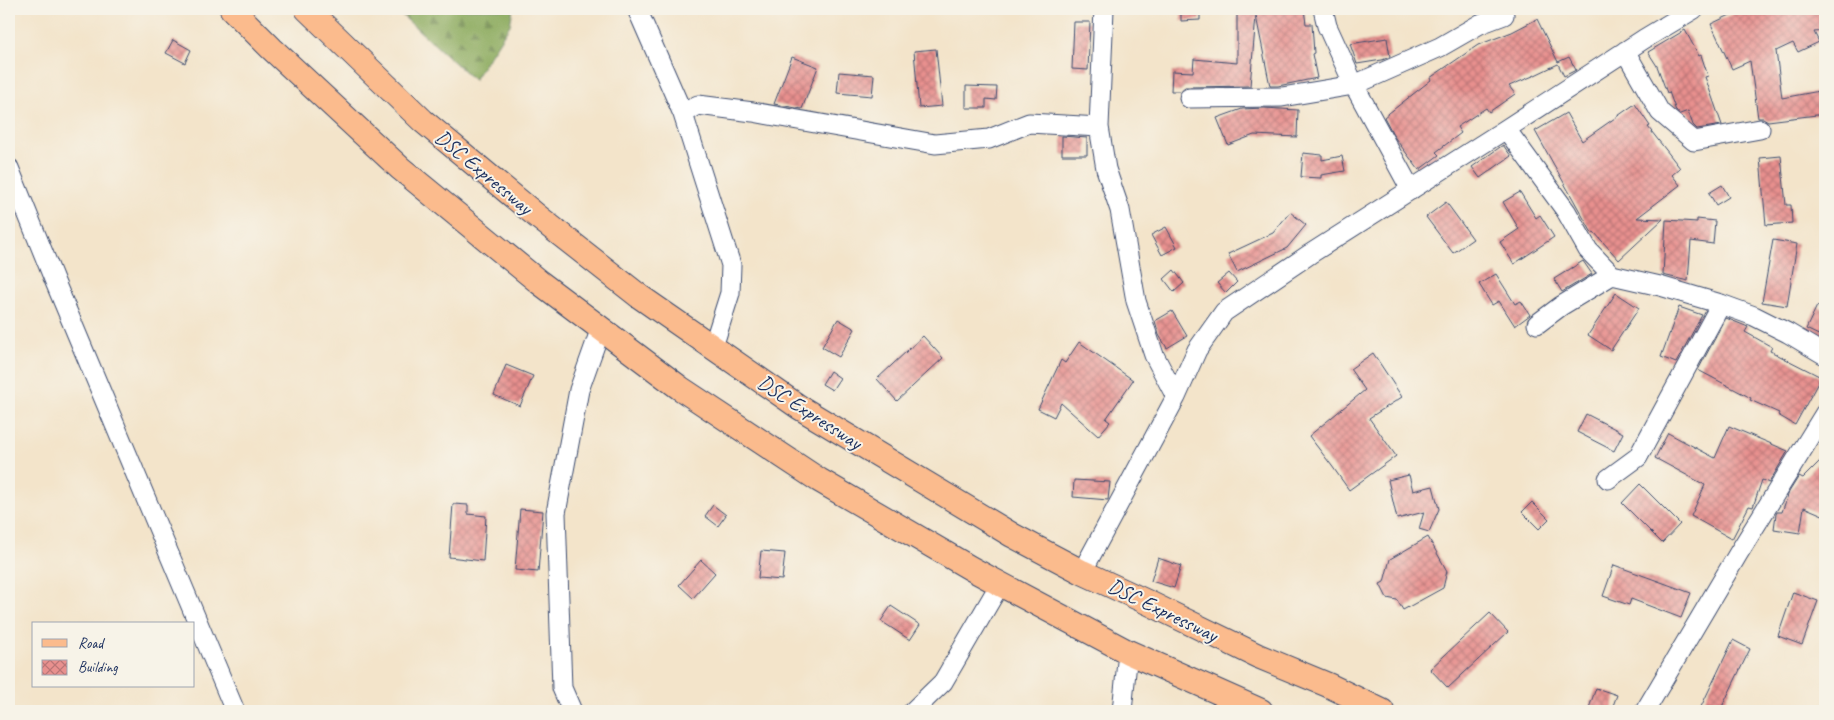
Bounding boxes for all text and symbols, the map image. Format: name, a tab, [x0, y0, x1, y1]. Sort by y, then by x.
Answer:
street label: DSC Expressway	[430, 124, 539, 221]
street label: DSC Expressway	[753, 369, 868, 456]
street label: DSC Expressway	[1104, 572, 1224, 648]
legend	[32, 622, 195, 688]
text: Road	[78, 634, 105, 653]
text: Building	[78, 658, 118, 677]

